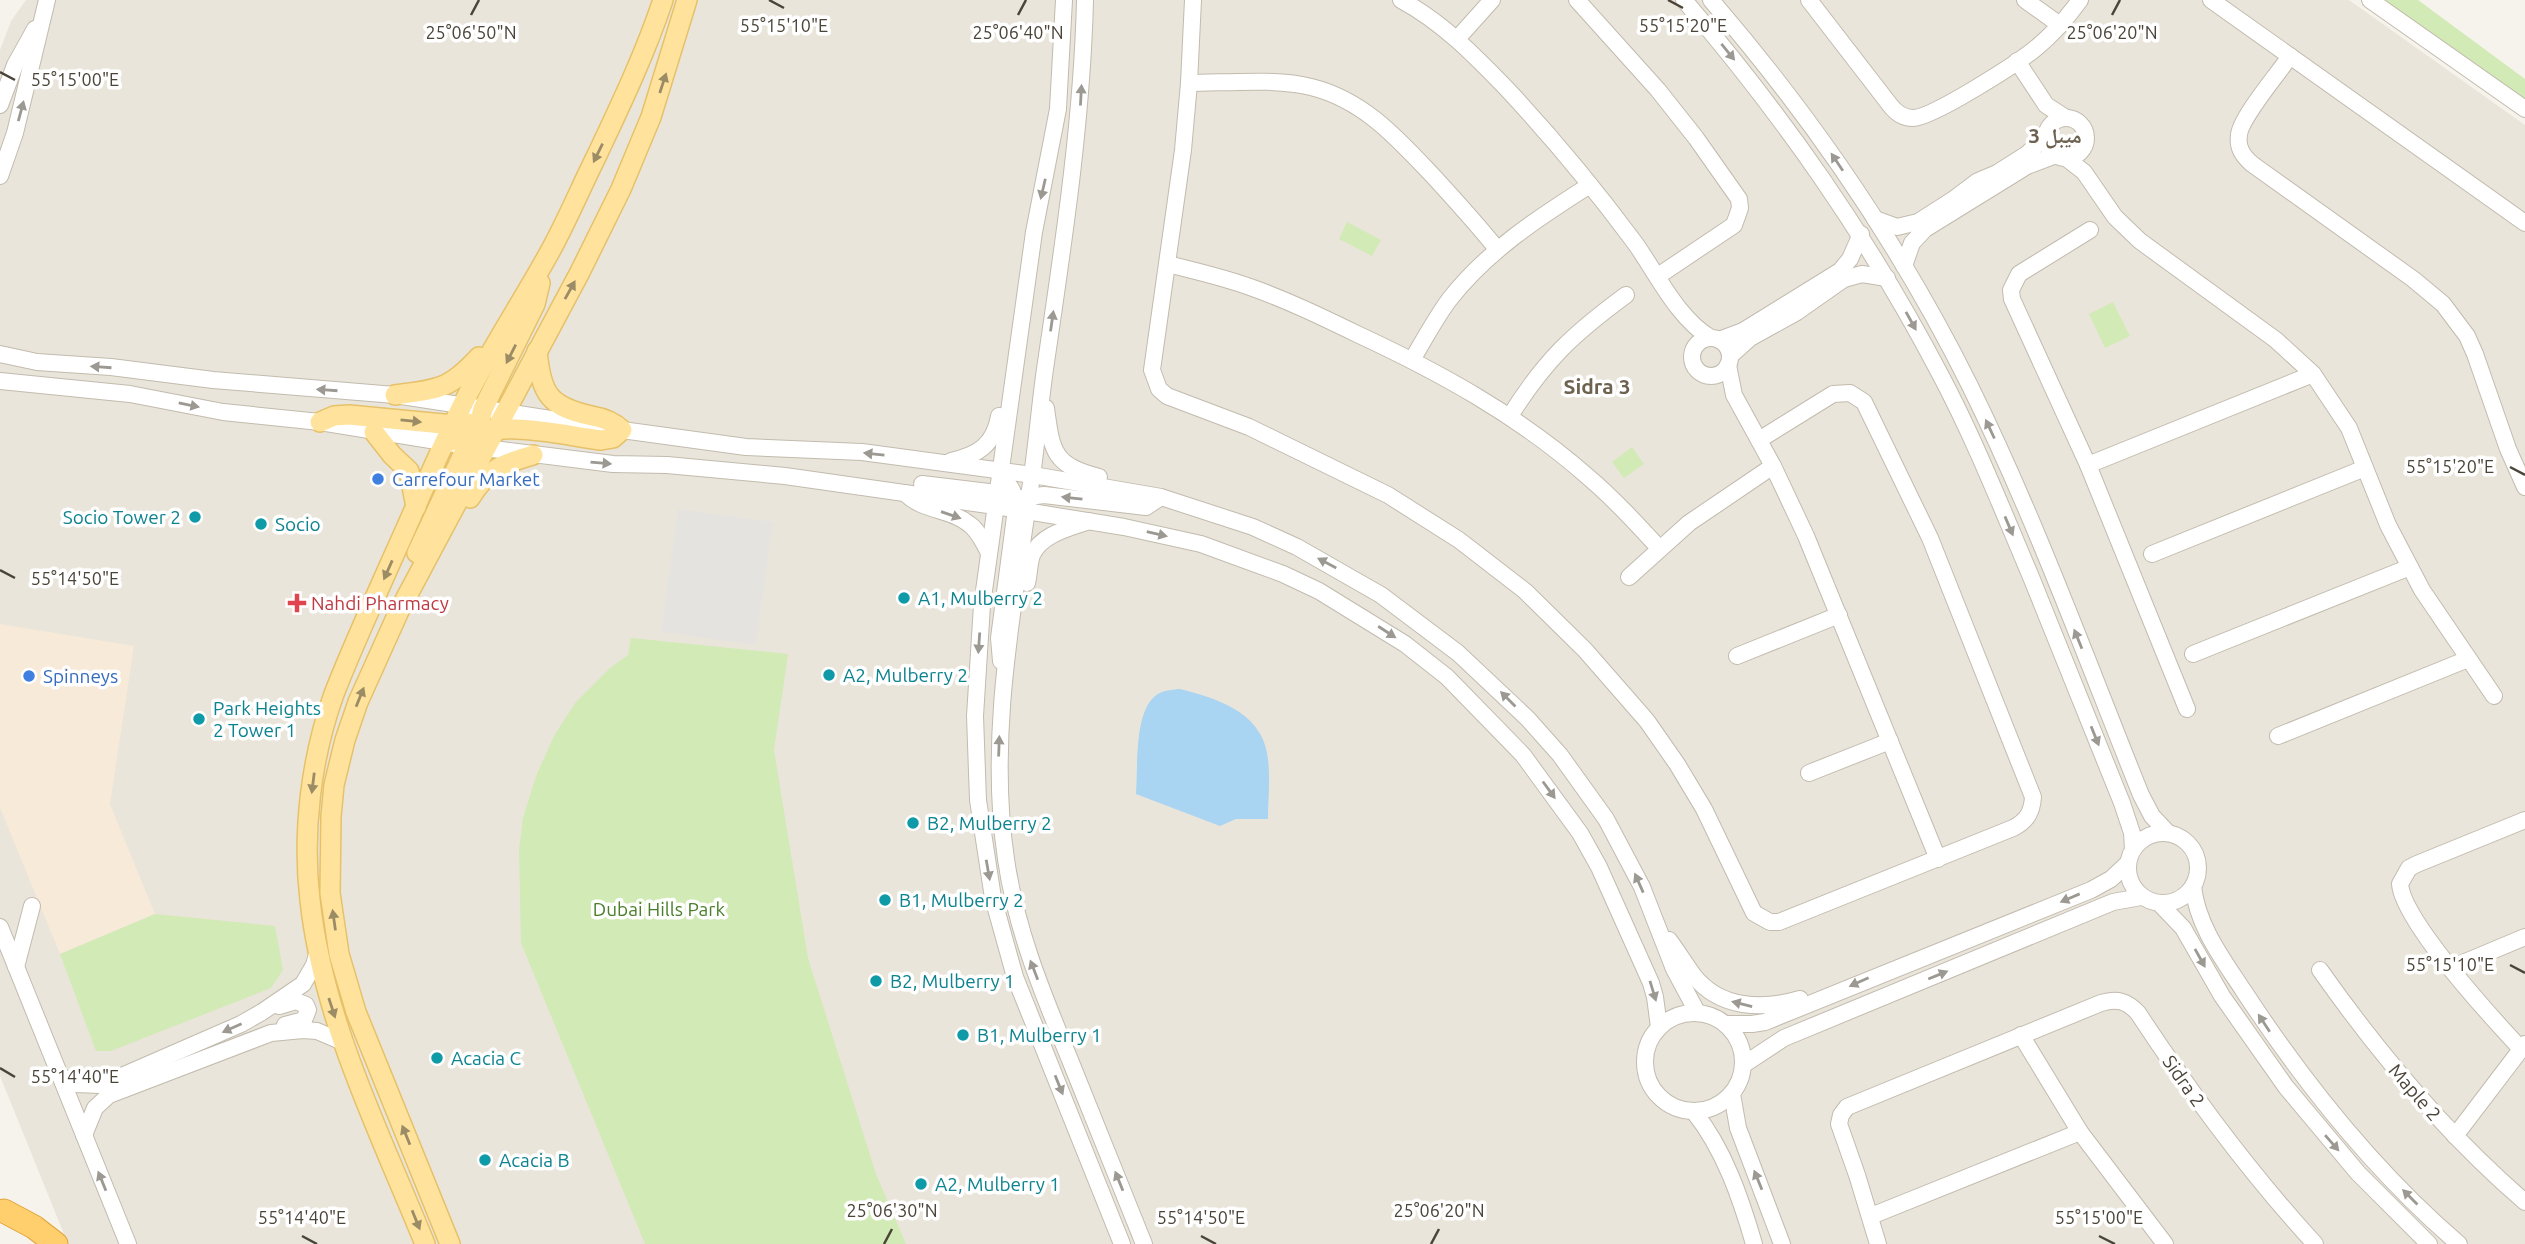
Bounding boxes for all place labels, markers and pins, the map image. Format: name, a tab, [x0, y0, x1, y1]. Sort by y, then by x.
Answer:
place label: Carrefour Market	[392, 468, 540, 490]
marker: Carrefour Market	[370, 471, 386, 487]
place label: Socio Tower 2	[63, 506, 181, 528]
marker: Socio Tower 2	[187, 509, 203, 525]
place label: Socio	[275, 513, 321, 535]
marker: Socio	[253, 516, 269, 532]
place label: A1, Mulberry 2	[918, 587, 1043, 609]
marker: A1, Mulberry 2	[896, 590, 912, 606]
place label: Nahdi Pharmacy	[311, 592, 449, 614]
marker: Nahdi Pharmacy	[289, 595, 305, 611]
place label: A2, Mulberry 2	[843, 664, 968, 686]
place label: Spinneys	[43, 665, 118, 687]
marker: A2, Mulberry 2	[821, 667, 837, 683]
marker: Spinneys	[21, 668, 37, 684]
place label: Park Heights 2 Tower 1	[213, 697, 321, 741]
marker: Park Heights 2 Tower 1	[191, 711, 207, 727]
place label: B2, Mulberry 2	[927, 812, 1052, 834]
marker: B2, Mulberry 2	[905, 815, 921, 831]
place label: B1, Mulberry 2	[899, 889, 1024, 911]
marker: B1, Mulberry 2	[877, 892, 893, 908]
place label: B2, Mulberry 1	[890, 970, 1015, 992]
marker: B2, Mulberry 1	[868, 973, 884, 989]
place label: B1, Mulberry 1	[977, 1024, 1102, 1046]
marker: B1, Mulberry 1	[955, 1027, 971, 1043]
place label: Acacia C	[451, 1047, 521, 1069]
marker: Acacia C	[429, 1050, 445, 1066]
place label: Acacia B	[499, 1149, 570, 1171]
marker: Acacia B	[477, 1152, 493, 1168]
place label: A2, Mulberry 1	[935, 1173, 1060, 1195]
marker: A2, Mulberry 1	[913, 1176, 929, 1192]

